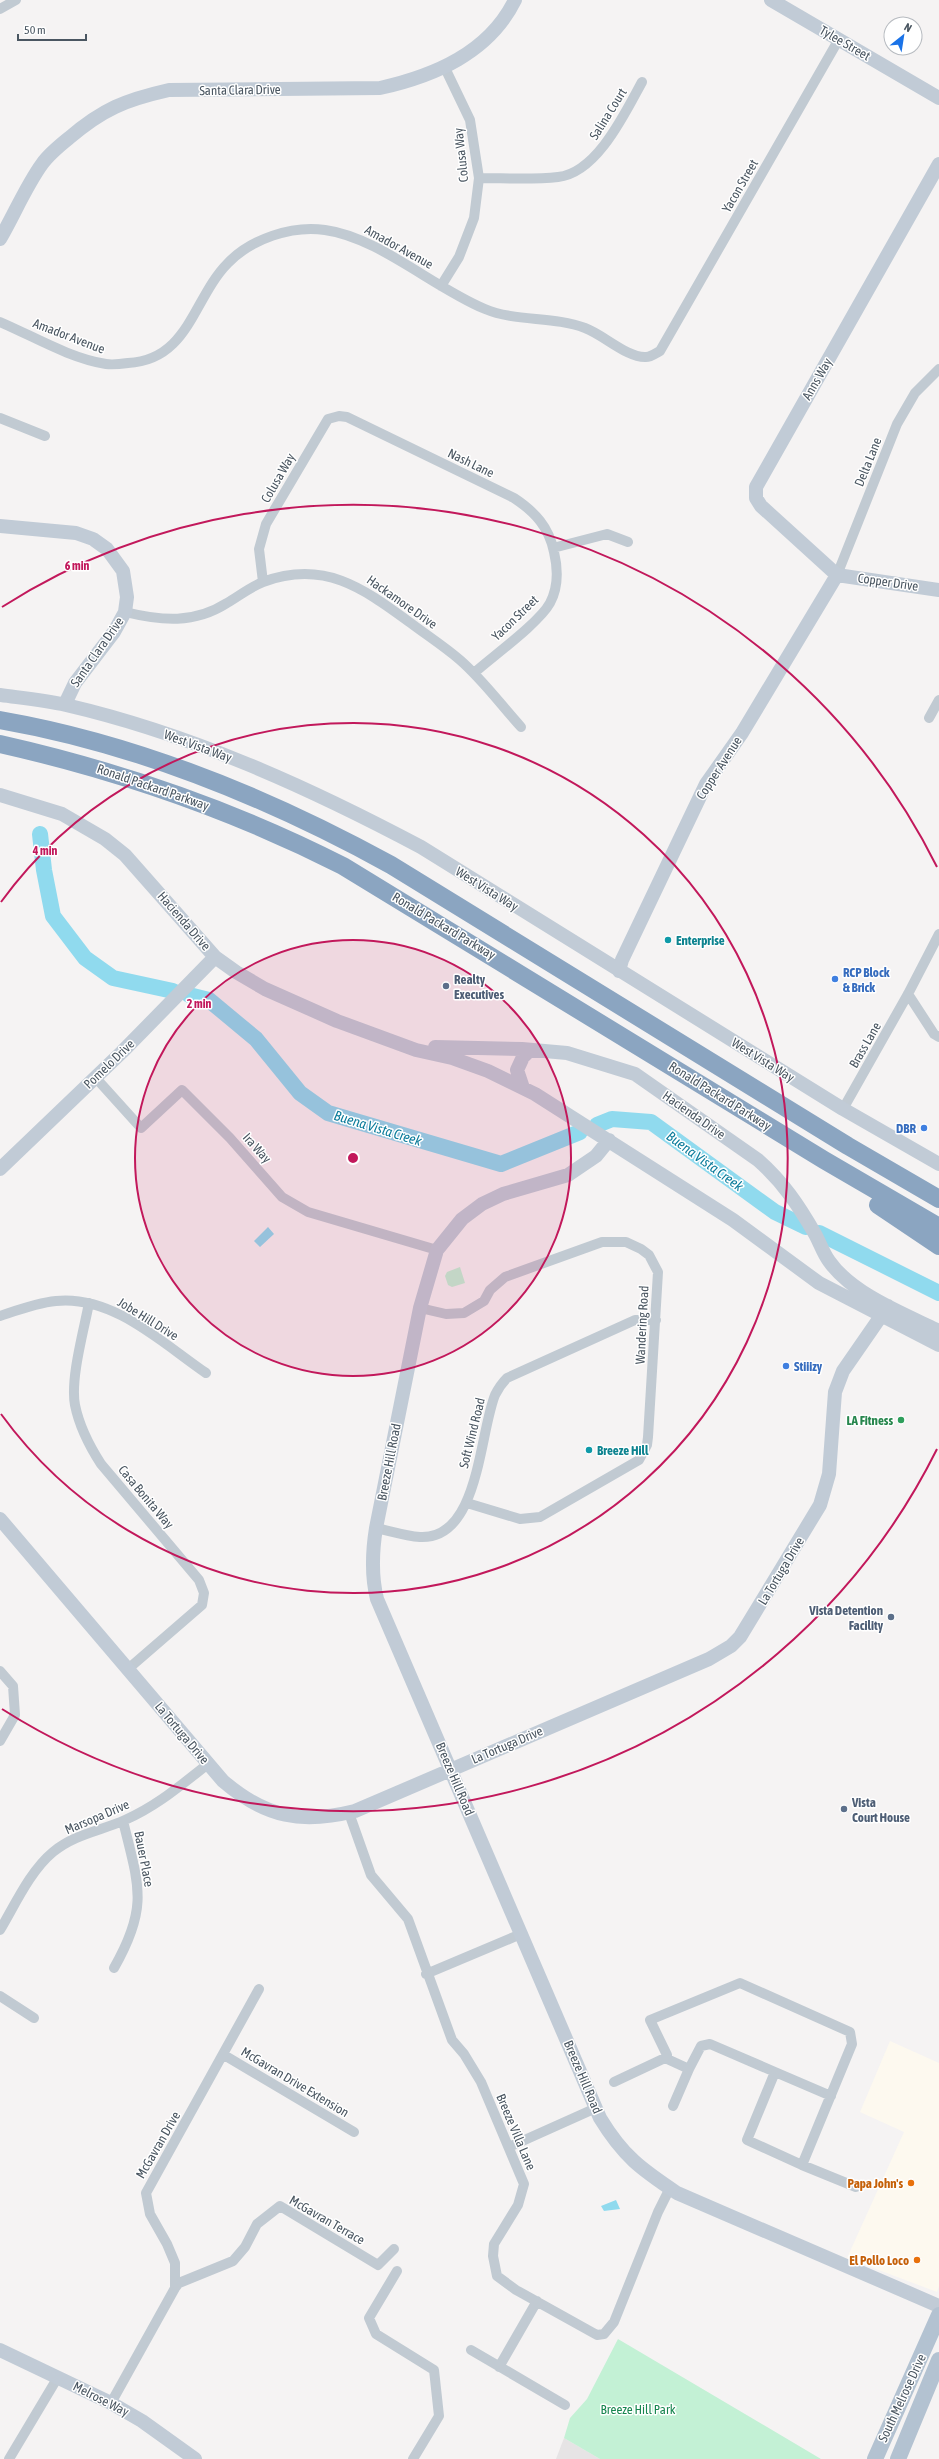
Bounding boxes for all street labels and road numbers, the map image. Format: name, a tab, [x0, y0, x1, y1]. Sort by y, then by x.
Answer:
street label: Tylee Street	[817, 23, 873, 64]
street label: Santa Clara Drive	[199, 82, 281, 98]
street label: Salina Court	[586, 85, 630, 142]
street label: Colusa Way	[451, 126, 471, 183]
street label: Yacon Street	[719, 157, 761, 215]
street label: Amador Avenue	[362, 222, 436, 272]
street label: Amador Avenue	[31, 315, 107, 357]
street label: Anns Way	[799, 355, 835, 403]
street label: Delta Lane	[851, 435, 885, 489]
street label: Nash Lane	[445, 445, 497, 481]
street label: Colusa Way	[258, 450, 298, 505]
street label: Copper Drive	[857, 570, 919, 594]
street label: Hackamore Drive	[364, 572, 440, 632]
street label: Yacon Street	[489, 592, 541, 644]
street label: Santa Clara Drive	[68, 614, 127, 690]
street label: West Vista Way	[162, 727, 235, 765]
street label: Copper Avenue	[693, 734, 745, 802]
street label: Ronald Packard Parkway	[95, 761, 212, 813]
street label: West Vista Way	[453, 864, 522, 915]
street label: Hacienda Drive	[154, 889, 214, 953]
street label: Ronald Packard Parkway	[390, 889, 499, 963]
street label: Brass Lane	[846, 1020, 884, 1070]
street label: West Vista Way	[729, 1035, 798, 1086]
street label: Pomelo Drive	[81, 1036, 137, 1092]
street label: Ronald Packard Parkway	[666, 1059, 774, 1134]
street label: Hacienda Drive	[660, 1088, 728, 1142]
street label: Ira Way	[240, 1130, 275, 1167]
street label: Wandering Road	[632, 1285, 652, 1365]
street label: Jobe Hill Drive	[115, 1294, 181, 1344]
street label: Soft Wind Road	[456, 1396, 488, 1470]
street label: Breeze Hill Road	[374, 1422, 404, 1502]
street label: Casa Bonita Way	[115, 1462, 177, 1532]
street label: La Tortuga Drive	[755, 1534, 807, 1607]
street label: La Tortuga Drive	[152, 1699, 212, 1767]
street label: La Tortuga Drive	[469, 1723, 545, 1767]
street label: Breeze Hill Road	[433, 1740, 477, 1818]
street label: Marsopa Drive	[63, 1797, 132, 1837]
street label: Bauer Place	[131, 1830, 157, 1888]
street label: Breeze Hill Road	[561, 2038, 605, 2116]
street label: McGavran Drive Extension	[238, 2044, 352, 2120]
street label: Breeze Villa Lane	[493, 2092, 539, 2172]
street label: McGavran Drive	[133, 2109, 183, 2181]
street label: McGavran Terrace	[287, 2192, 367, 2248]
street label: South Melrose Drive	[875, 2352, 929, 2444]
street label: Melrose Way	[71, 2379, 132, 2420]

